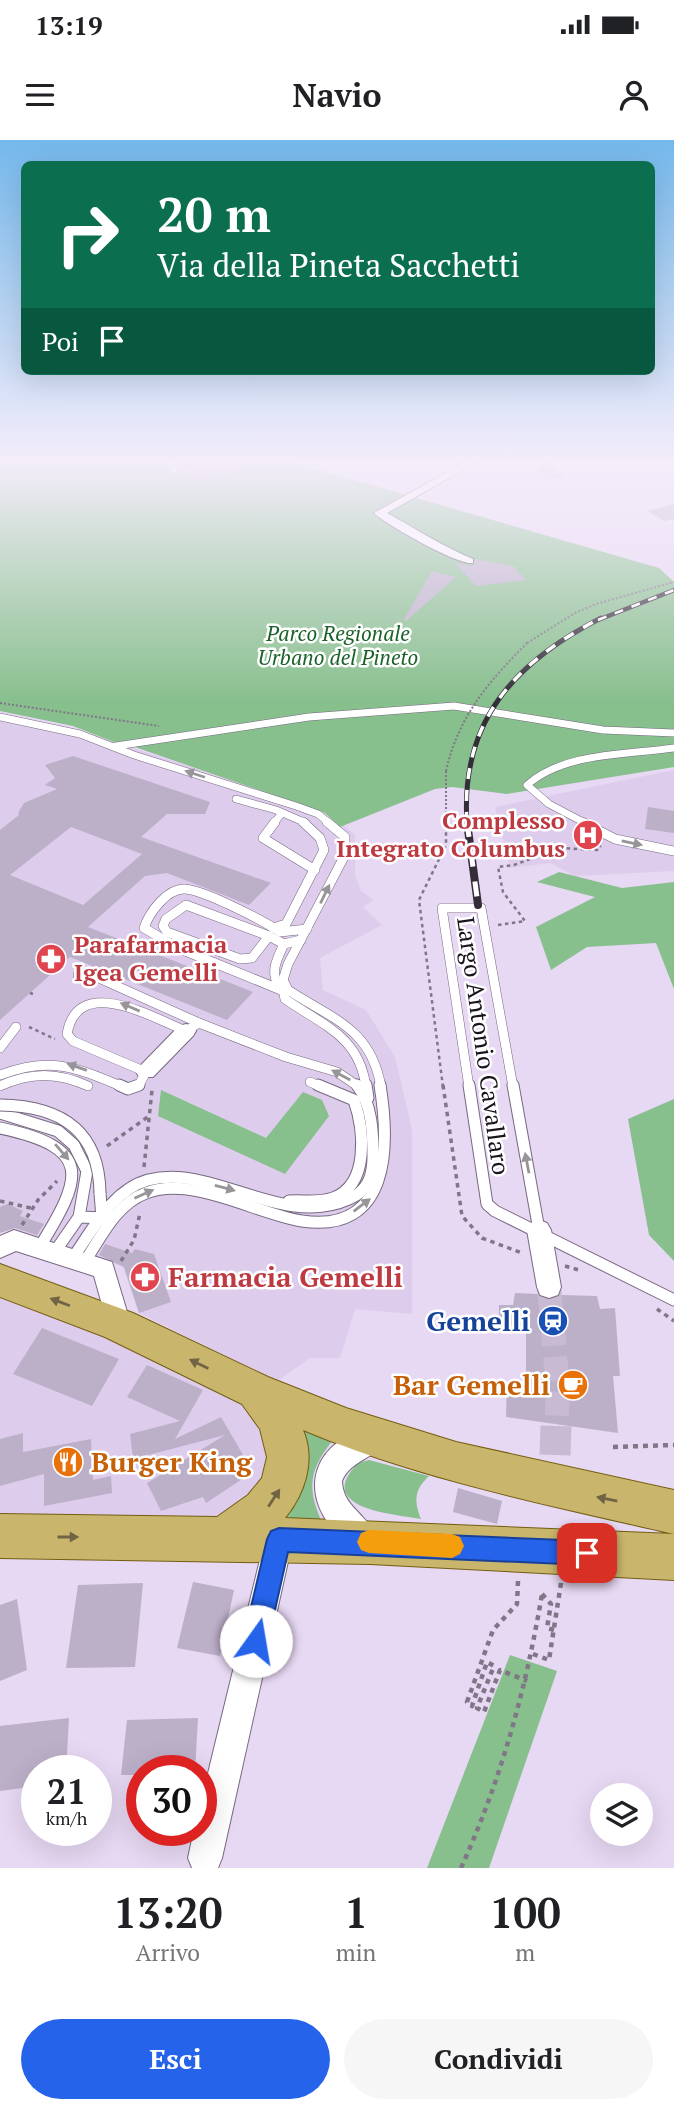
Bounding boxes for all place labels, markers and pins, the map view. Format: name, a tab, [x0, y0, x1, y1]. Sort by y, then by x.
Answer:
place label: Complesso Integrato Columbus	[336, 804, 565, 864]
hospital icon: Complesso Integrato Columbus	[571, 818, 605, 852]
place label: Parafarmacia Igea Gemelli	[74, 928, 228, 988]
pharmacy icon: Parafarmacia Igea Gemelli	[34, 942, 68, 976]
place label: Farmacia Gemelli	[168, 1258, 403, 1295]
pharmacy icon: Farmacia Gemelli	[128, 1260, 162, 1294]
place label: Gemelli	[426, 1302, 530, 1339]
station icon: Gemelli	[536, 1304, 570, 1338]
place label: Bar Gemelli	[393, 1366, 550, 1403]
cafe icon: Bar Gemelli	[556, 1368, 590, 1402]
place label: Burger King	[91, 1443, 253, 1480]
restaurant icon: Burger King	[51, 1445, 85, 1479]
pin	[557, 1523, 617, 1583]

